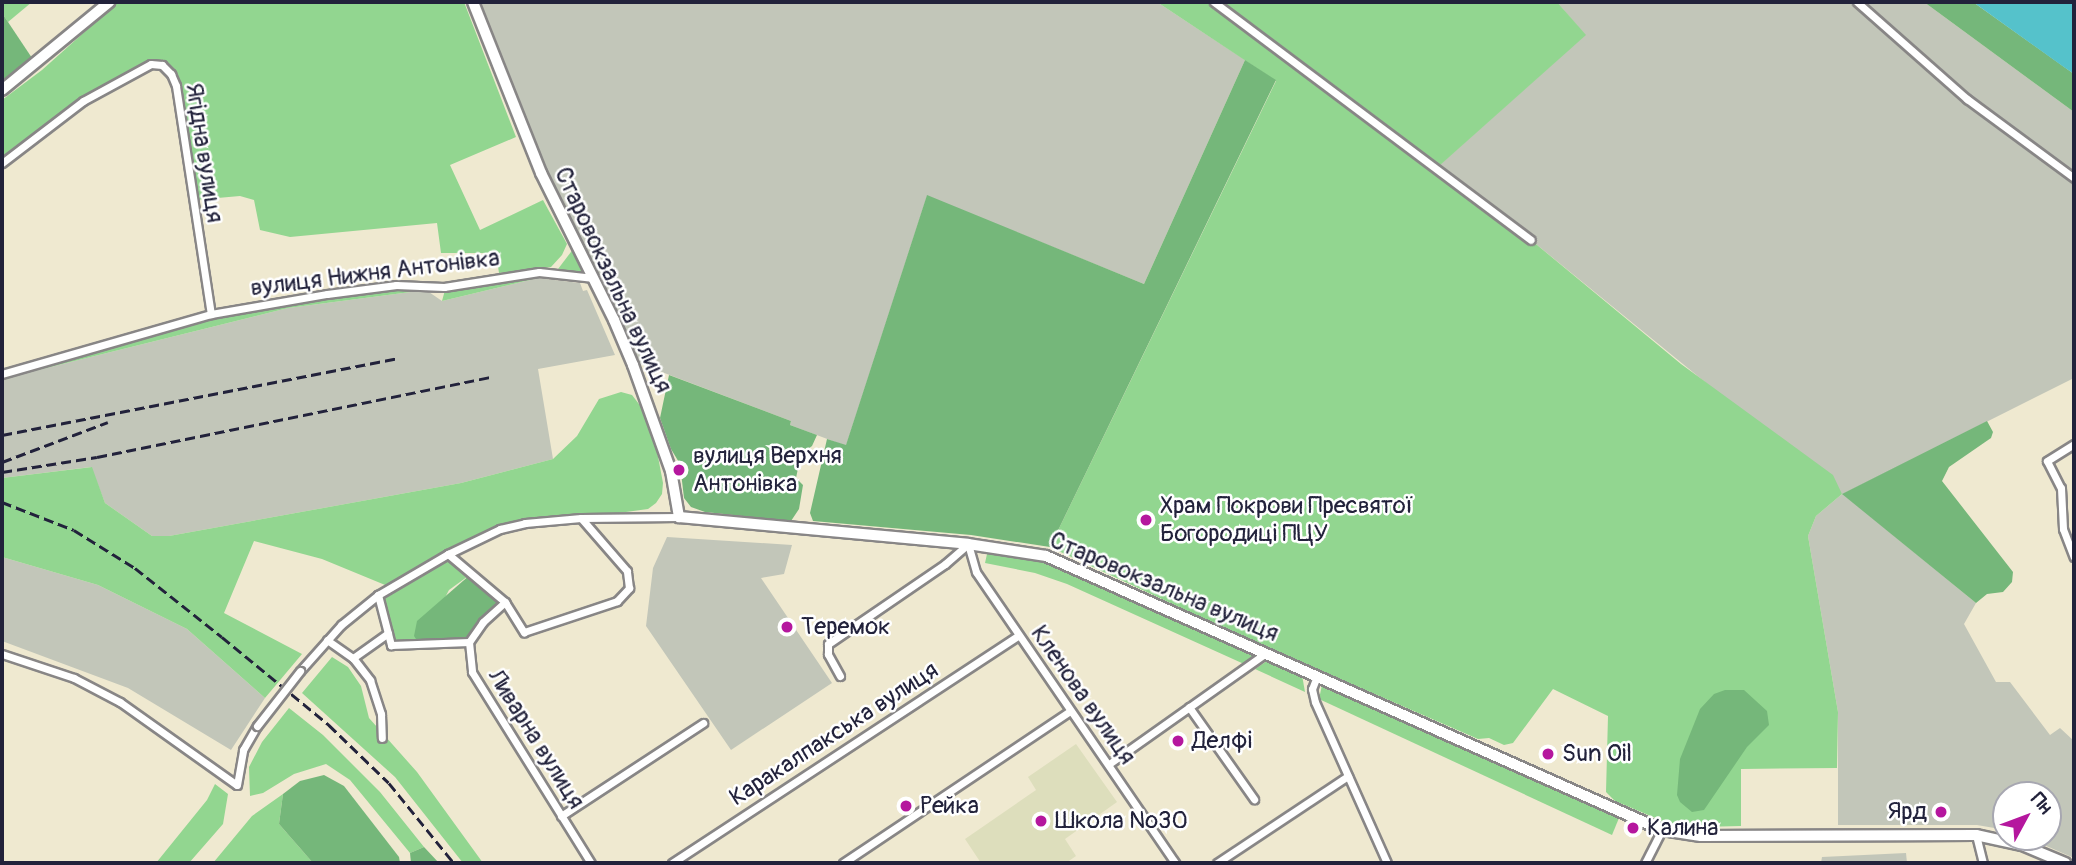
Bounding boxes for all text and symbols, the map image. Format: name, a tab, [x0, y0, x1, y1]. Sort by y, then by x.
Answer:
street label: Ягідна вулиця	[179, 81, 229, 225]
street label: Старовокзальна вулиця	[548, 163, 678, 397]
street label: вулиця Нижня Антонівка	[249, 243, 501, 303]
place label: вулиця Верхня Антонівка	[693, 442, 842, 498]
marker: вулиця Верхня Антонівка	[671, 462, 687, 478]
place label: Храм Покрови Пресвятої Богородиці ПЦУ	[1160, 492, 1414, 548]
marker: Храм Покрови Пресвятої Богородиці ПЦУ	[1138, 512, 1154, 528]
street label: Старовокзальна вулиця	[1045, 526, 1283, 648]
place label: Теремок	[801, 613, 890, 641]
marker: Теремок	[779, 619, 795, 635]
street label: Кленова вулиця	[1024, 620, 1142, 770]
street label: Каракалпакська вулиця	[724, 656, 944, 812]
street label: Ливарна вулиця	[482, 664, 590, 814]
place label: Делфі	[1192, 727, 1252, 755]
marker: Делфі	[1170, 733, 1186, 749]
place label: Sun Oil	[1562, 740, 1632, 768]
marker: Sun Oil	[1540, 746, 1556, 762]
north arrow	[1992, 781, 2062, 851]
text: Пн	[2025, 788, 2057, 819]
place label: Рейка	[920, 792, 979, 820]
marker: Рейка	[898, 798, 914, 814]
place label: Ярд	[1887, 798, 1927, 826]
marker: Ярд	[1933, 804, 1949, 820]
place label: Школа №30	[1055, 807, 1188, 835]
marker: Школа №30	[1033, 813, 1049, 829]
place label: Калина	[1647, 814, 1718, 842]
marker: Калина	[1625, 820, 1641, 836]

